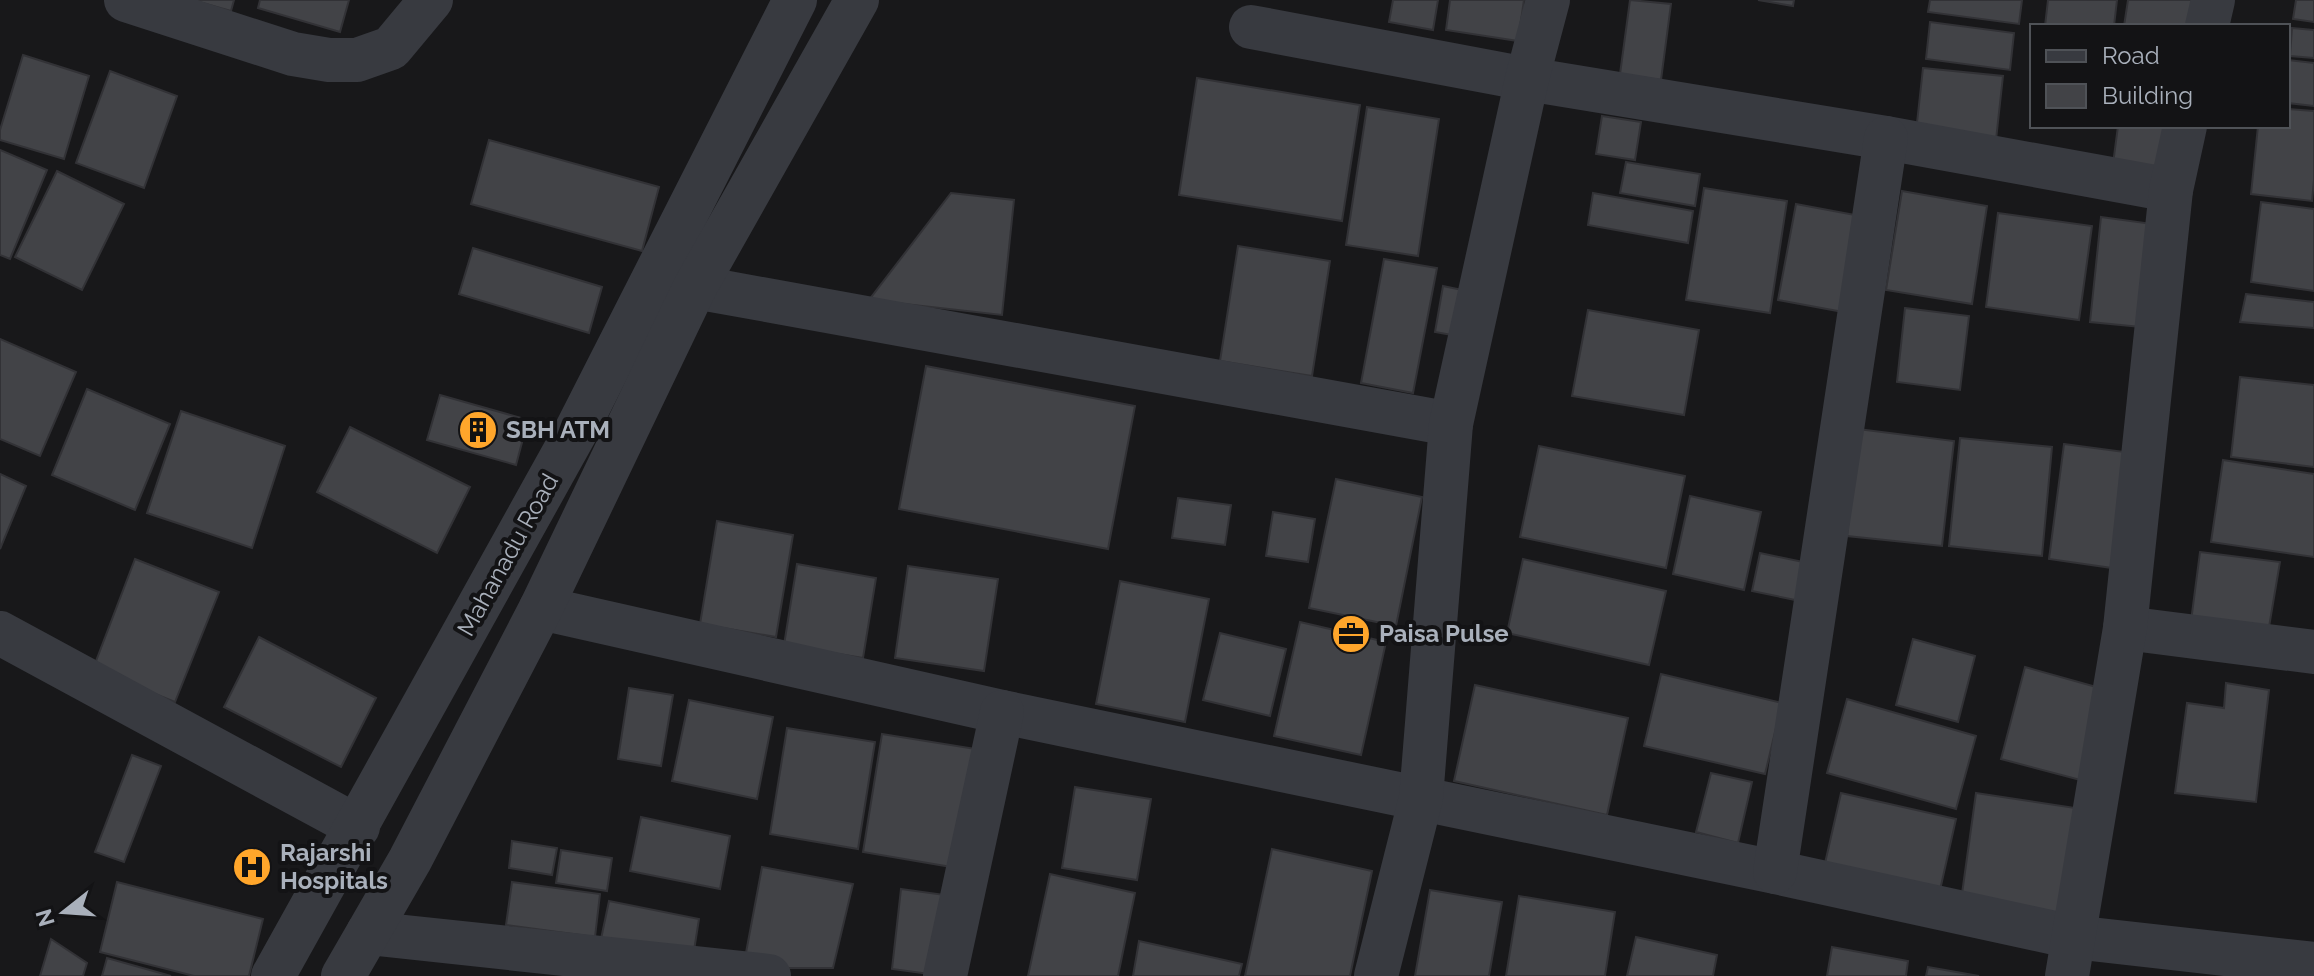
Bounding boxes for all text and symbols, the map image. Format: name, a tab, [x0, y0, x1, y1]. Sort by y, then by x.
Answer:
legend	[2030, 24, 2290, 128]
text: Road	[2102, 41, 2160, 70]
text: Building	[2102, 81, 2193, 110]
building icon: SBH ATM	[457, 409, 499, 451]
place label: SBH ATM	[506, 415, 610, 444]
street label: Mahanadu Road	[451, 469, 564, 641]
office icon: Paisa Pulse	[1330, 613, 1372, 655]
place label: Paisa Pulse	[1379, 619, 1509, 648]
place label: Rajarshi Hospitals	[280, 838, 388, 895]
hospital icon: Rajarshi Hospitals	[231, 846, 273, 888]
north arrow	[24, 872, 104, 952]
text: N	[30, 906, 60, 930]

